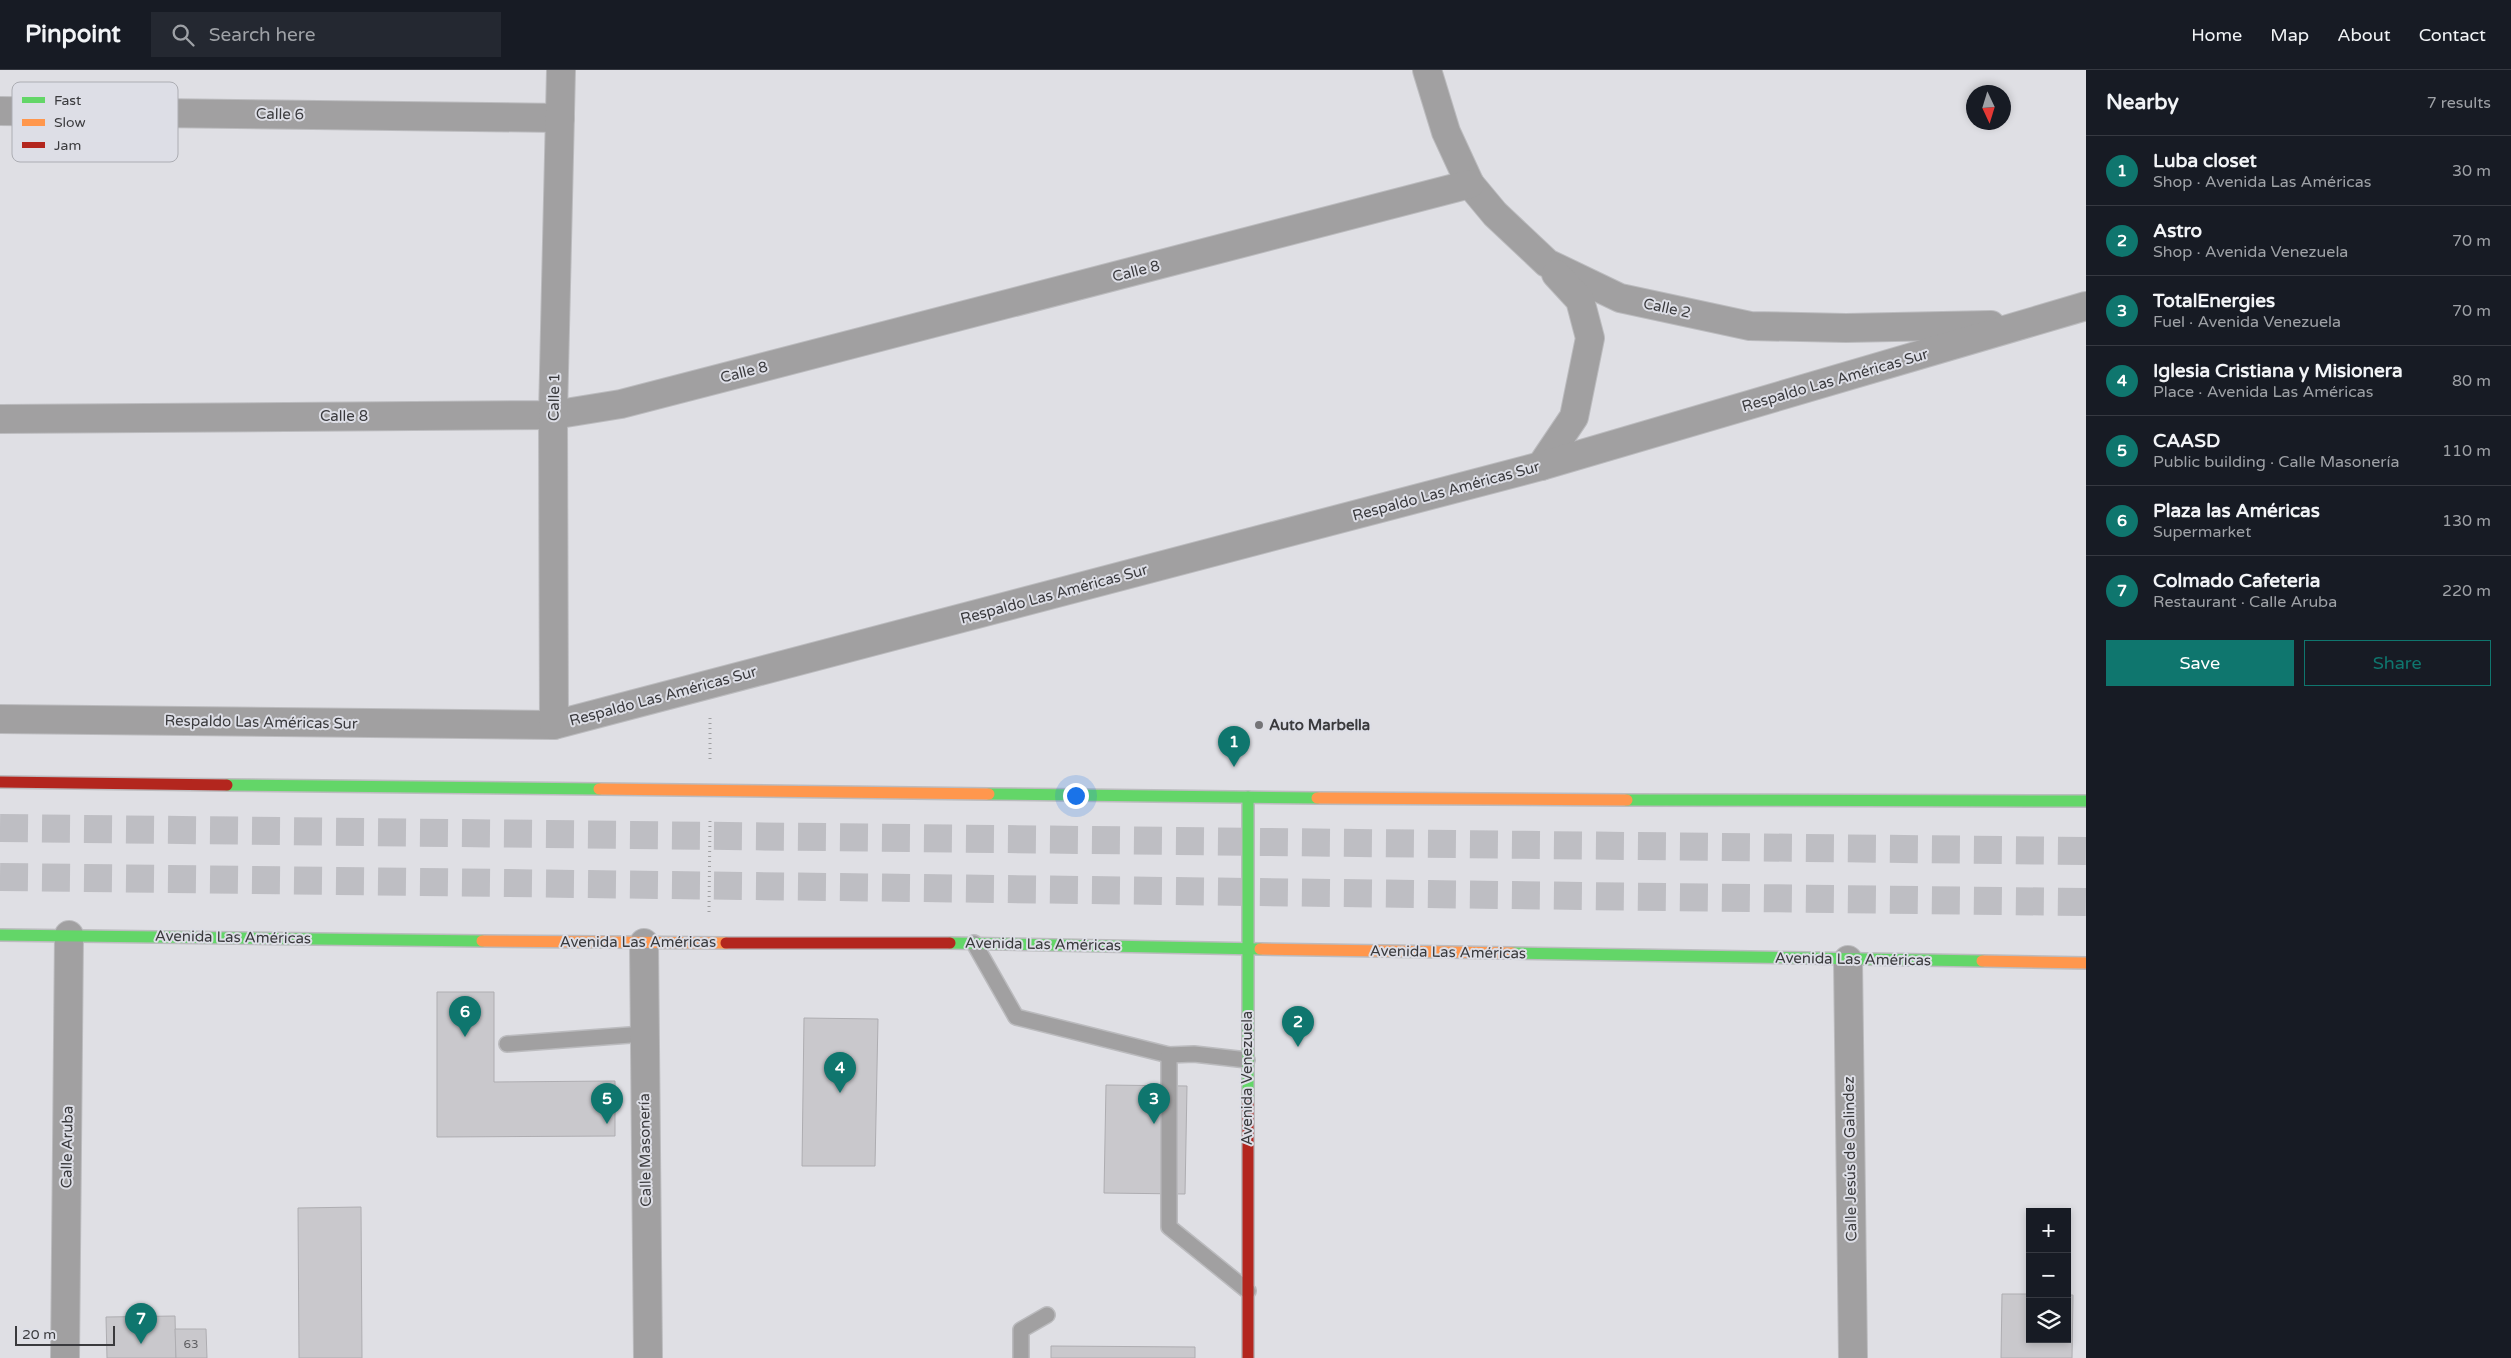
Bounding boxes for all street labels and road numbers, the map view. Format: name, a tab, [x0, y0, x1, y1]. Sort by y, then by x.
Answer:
street label: Calle 6	[256, 105, 304, 123]
street label: Calle 8	[1110, 256, 1162, 286]
street label: Calle 2	[1642, 294, 1692, 322]
street label: Respaldo Las Américas Sur	[1740, 345, 1930, 415]
street label: Calle 8	[718, 357, 770, 387]
street label: Calle 1	[545, 373, 563, 421]
street label: Calle 8	[320, 407, 368, 425]
street label: Respaldo Las Américas Sur	[1350, 457, 1542, 525]
street label: Respaldo Las Américas Sur	[958, 560, 1150, 628]
street label: Respaldo Las Américas Sur	[567, 662, 759, 730]
street label: Respaldo Las Américas Sur	[164, 711, 358, 733]
street label: Avenida Las Américas	[155, 927, 311, 947]
street label: Avenida Las Américas	[560, 933, 716, 951]
street label: Avenida Las Américas	[965, 934, 1121, 954]
street label: Avenida Las Américas	[1370, 942, 1526, 962]
street label: Avenida Las Américas	[1775, 949, 1931, 969]
street label: Avenida Venezuela	[1238, 1011, 1256, 1145]
street label: Calle Jesús de Galindez	[1840, 1076, 1860, 1242]
street label: Calle Masonería	[635, 1093, 655, 1207]
street label: Calle Aruba	[57, 1106, 77, 1188]

